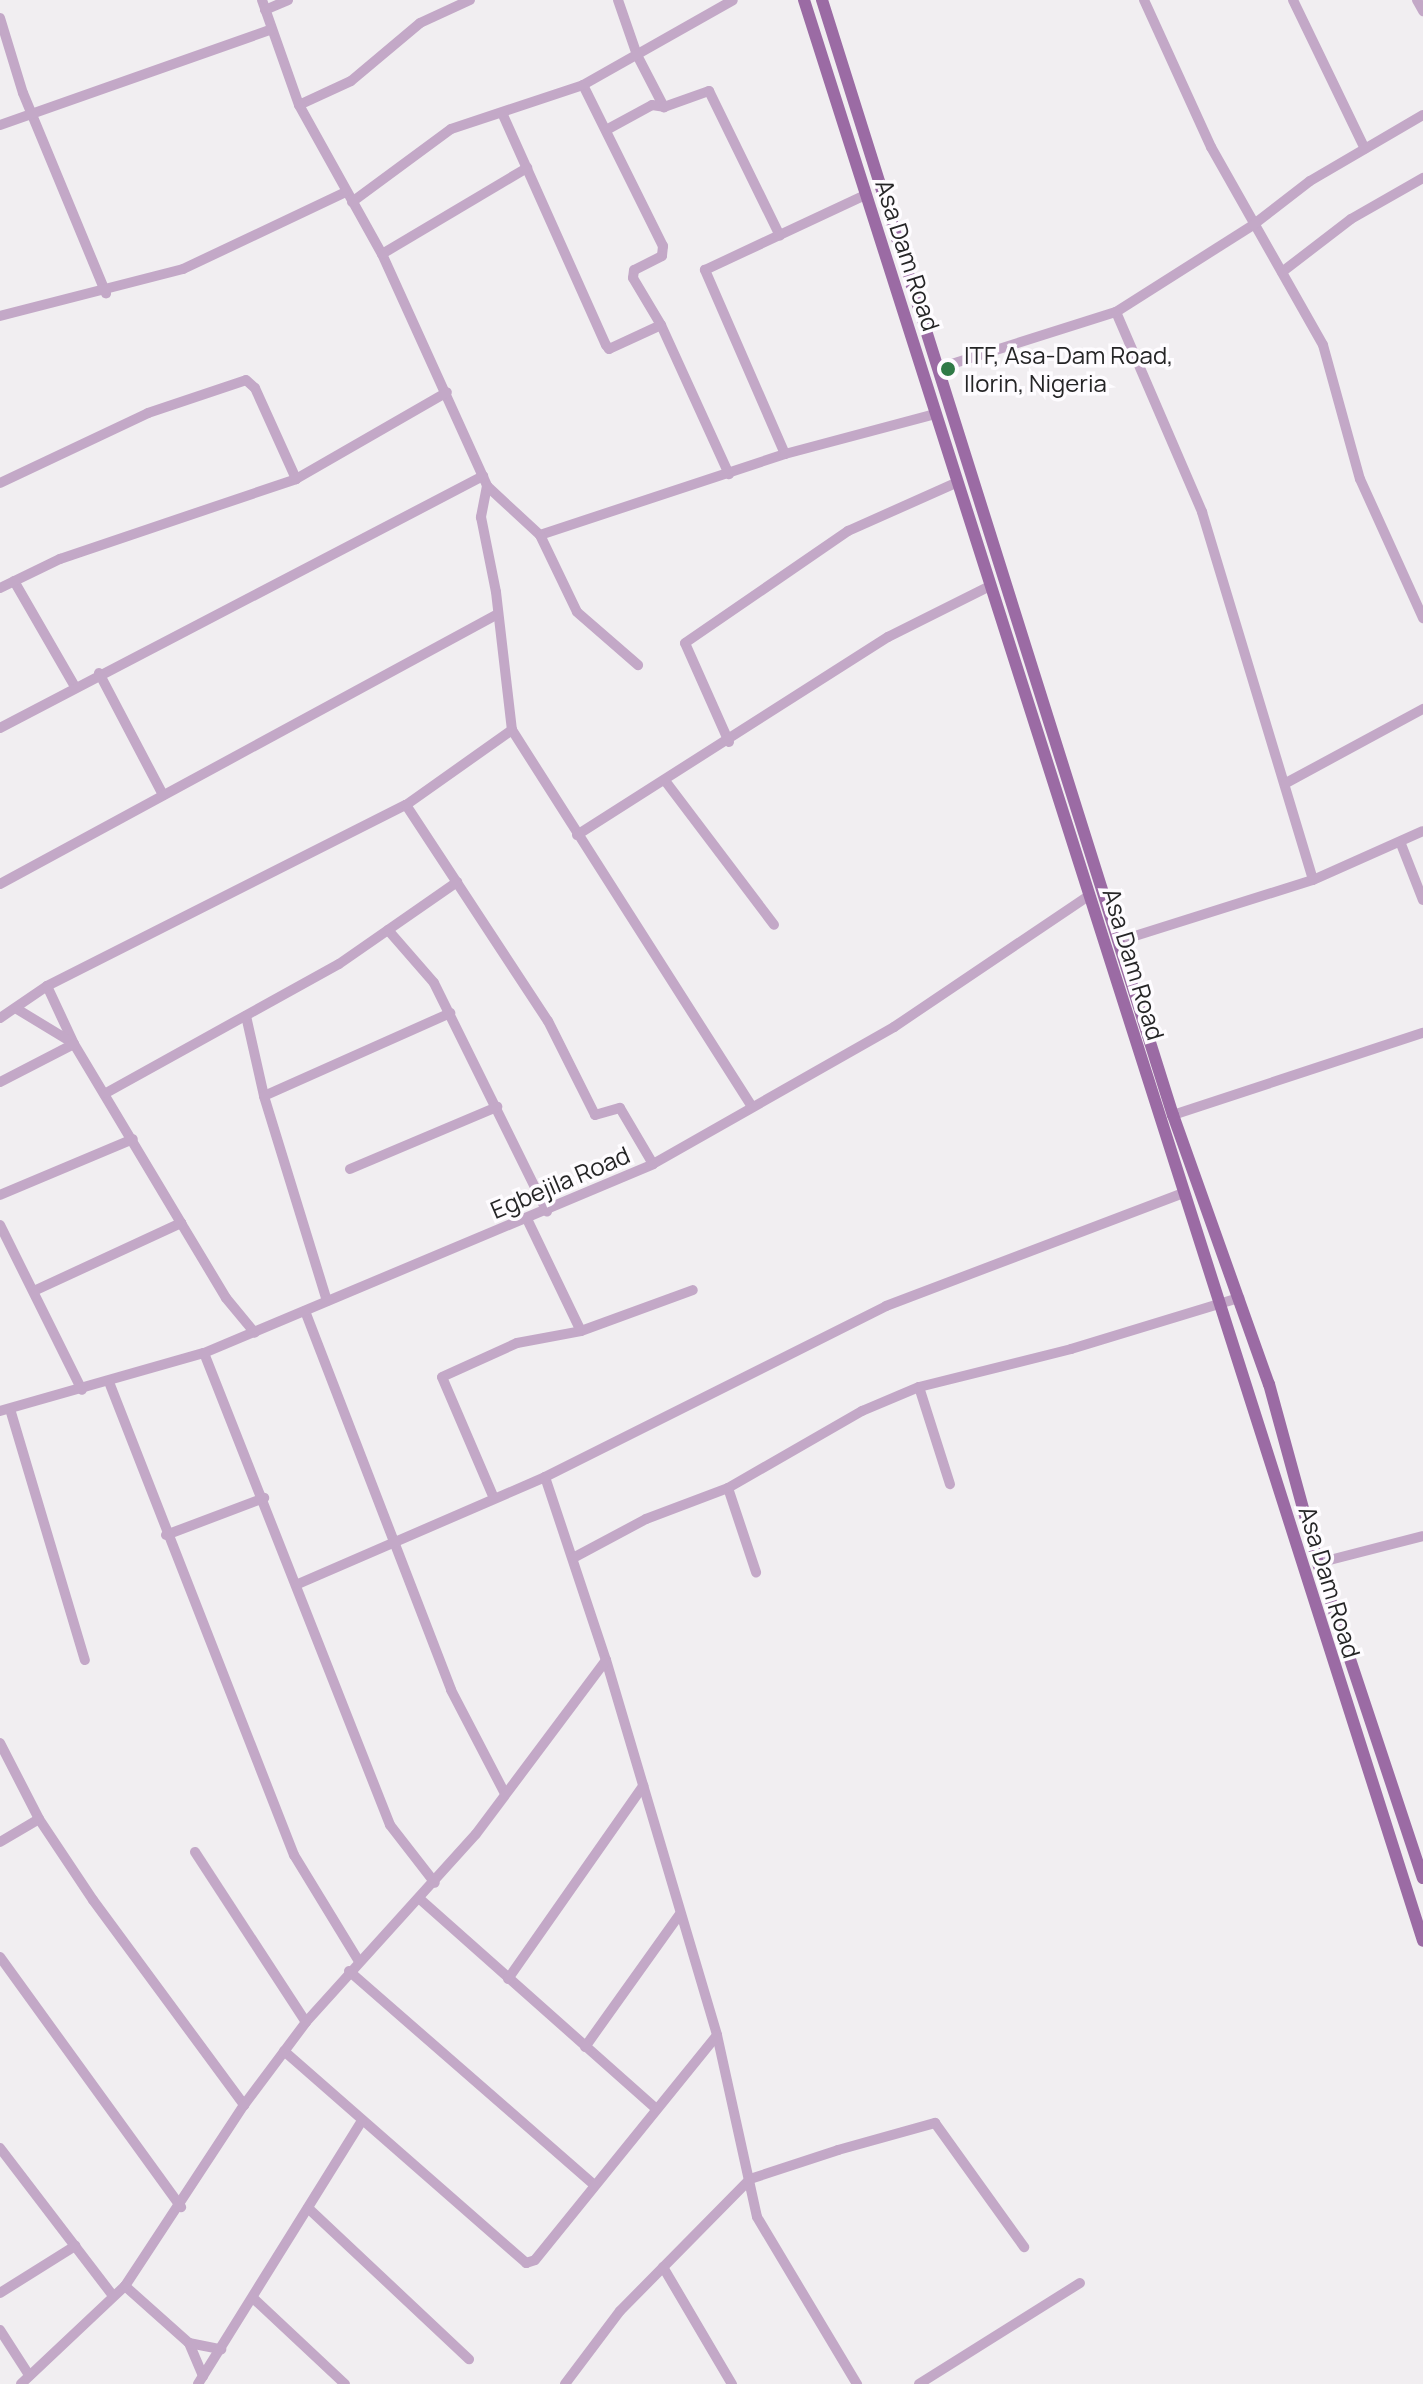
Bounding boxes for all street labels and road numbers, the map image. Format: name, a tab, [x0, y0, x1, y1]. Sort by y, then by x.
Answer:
street label: Asa Dam Road	[870, 176, 946, 334]
street label: Asa Dam Road	[1097, 885, 1171, 1043]
street label: Egbejila Road	[486, 1140, 634, 1224]
street label: Asa Dam Road	[1293, 1503, 1367, 1661]

